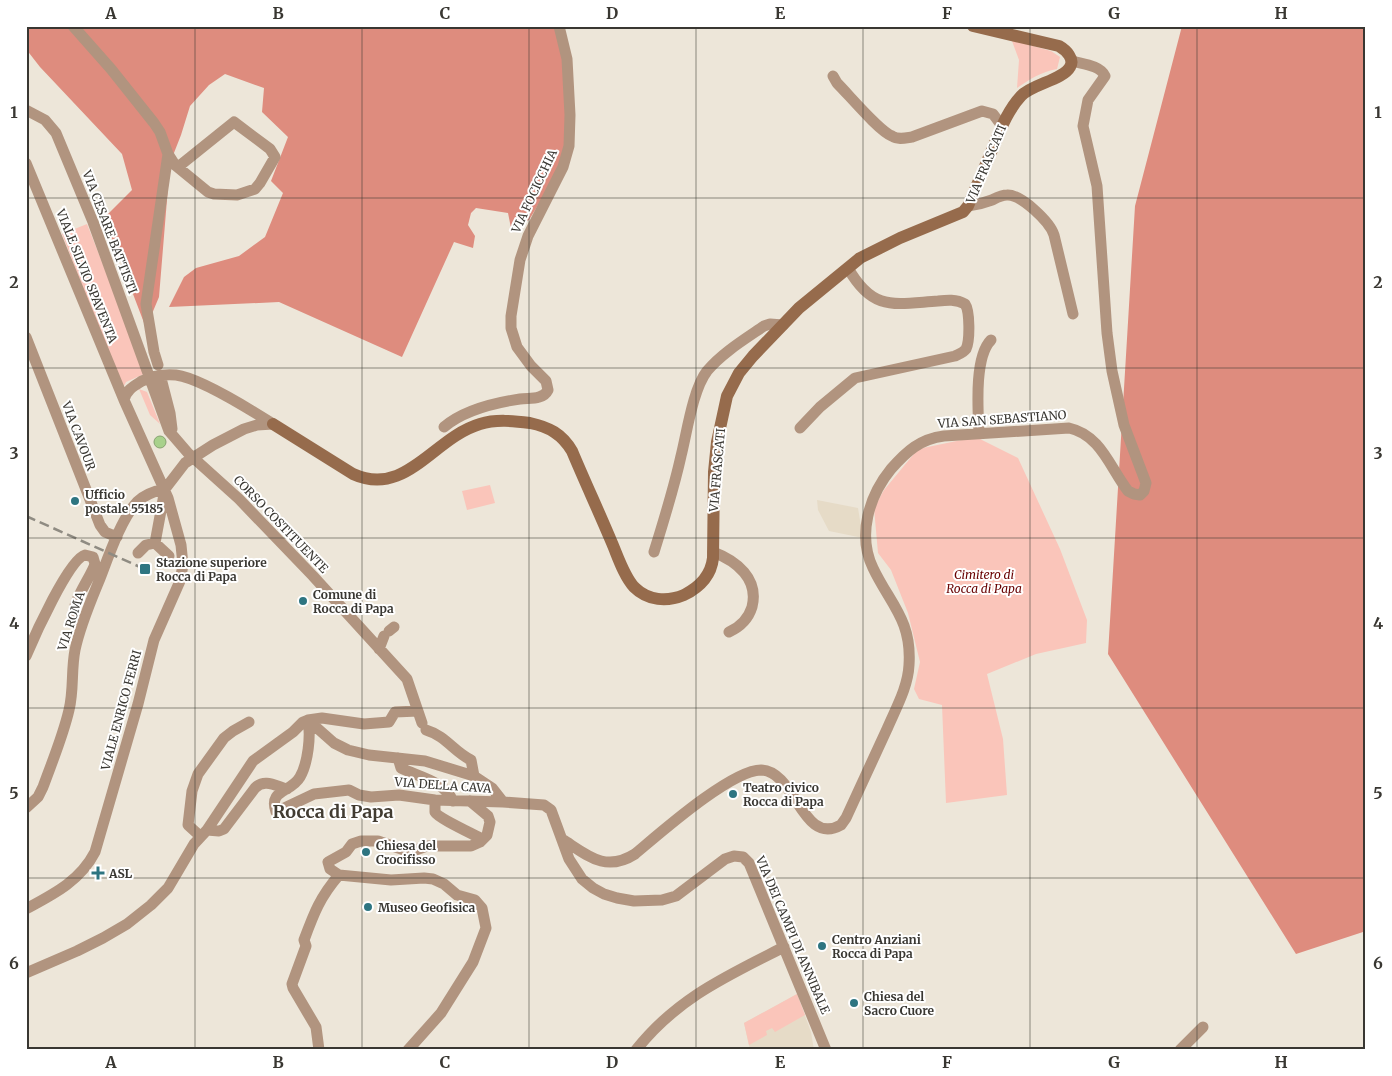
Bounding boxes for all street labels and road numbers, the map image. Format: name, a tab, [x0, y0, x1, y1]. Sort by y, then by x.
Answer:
street label: VIA FRASCATI	[962, 122, 1009, 207]
street label: VIA FOCICCHIA	[508, 146, 560, 236]
street label: VIA CESARE BATTISTI	[79, 167, 140, 296]
street label: VIALE SILVIO SPAVENTA	[53, 206, 121, 346]
street label: VIA CAVOUR	[59, 398, 99, 473]
street label: VIA SAN SEBASTIANO	[936, 407, 1067, 431]
street label: VIA FRASCATI	[706, 427, 728, 514]
street label: CORSO COSTITUENTE	[230, 472, 332, 576]
street label: VIA ROMA	[54, 589, 88, 653]
street label: VIALE ENRICO FERRI	[97, 648, 144, 773]
street label: VIA DELLA CAVA	[393, 774, 492, 796]
street label: VIA DEI CAMPI DI ANNIBALE	[752, 853, 833, 1017]

